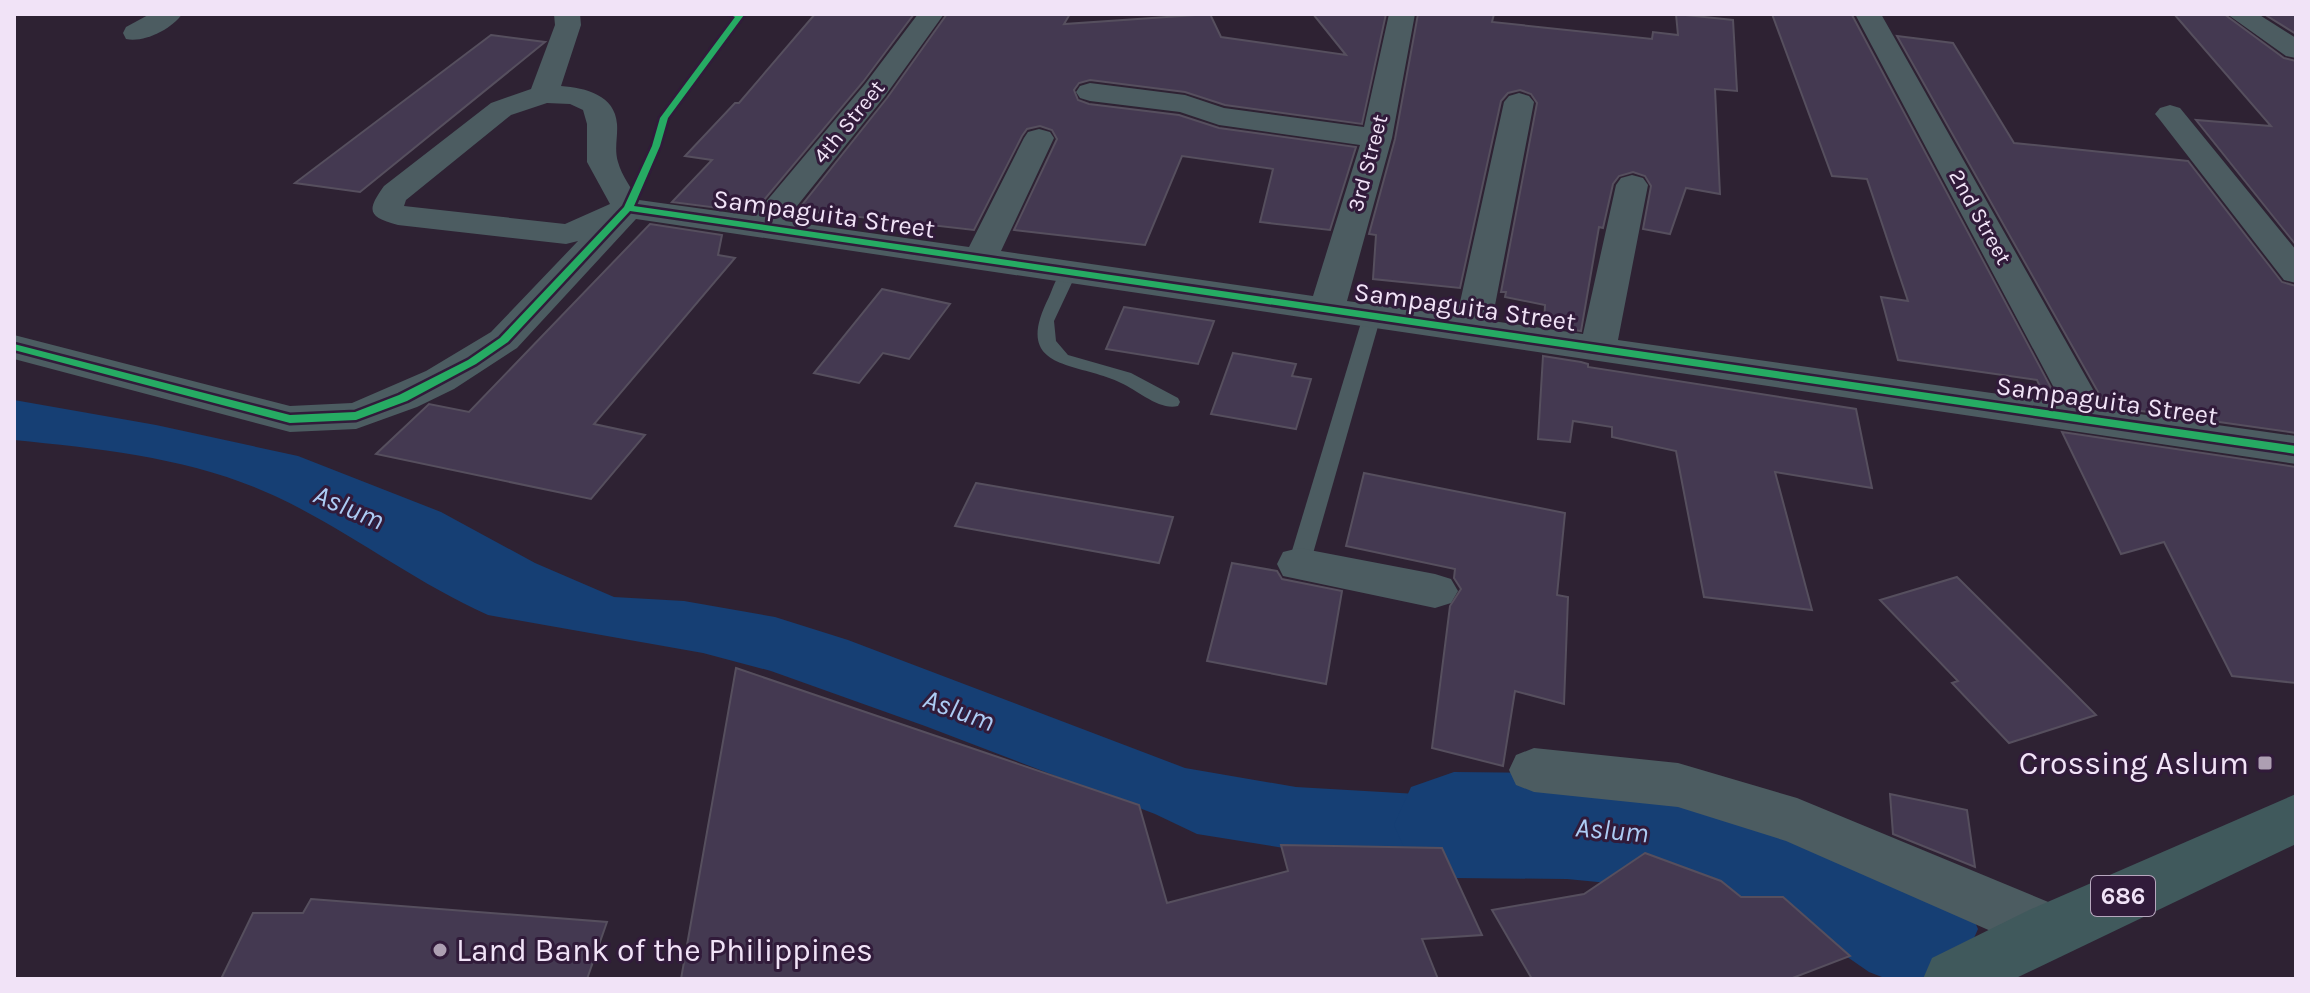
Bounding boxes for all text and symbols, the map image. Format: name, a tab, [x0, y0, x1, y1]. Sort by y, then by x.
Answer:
street label: 4th Street	[808, 75, 890, 169]
street label: 3rd Street	[1343, 112, 1393, 214]
street label: 2nd Street	[1943, 165, 2017, 269]
street label: Sampaguita Street	[711, 183, 937, 245]
street label: Sampaguita Street	[1352, 276, 1578, 338]
street label: Sampaguita Street	[1994, 370, 2220, 432]
water label: Aslum	[309, 477, 389, 537]
water label: Aslum	[919, 682, 999, 738]
place label: Crossing Aslum	[2019, 745, 2249, 782]
marker: Crossing Aslum	[2256, 754, 2274, 772]
water label: Aslum	[1574, 810, 1650, 850]
road number: 686	[2091, 876, 2155, 916]
place label: Land Bank of the Philippines	[456, 932, 873, 969]
marker: Land Bank of the Philippines	[431, 941, 449, 959]

